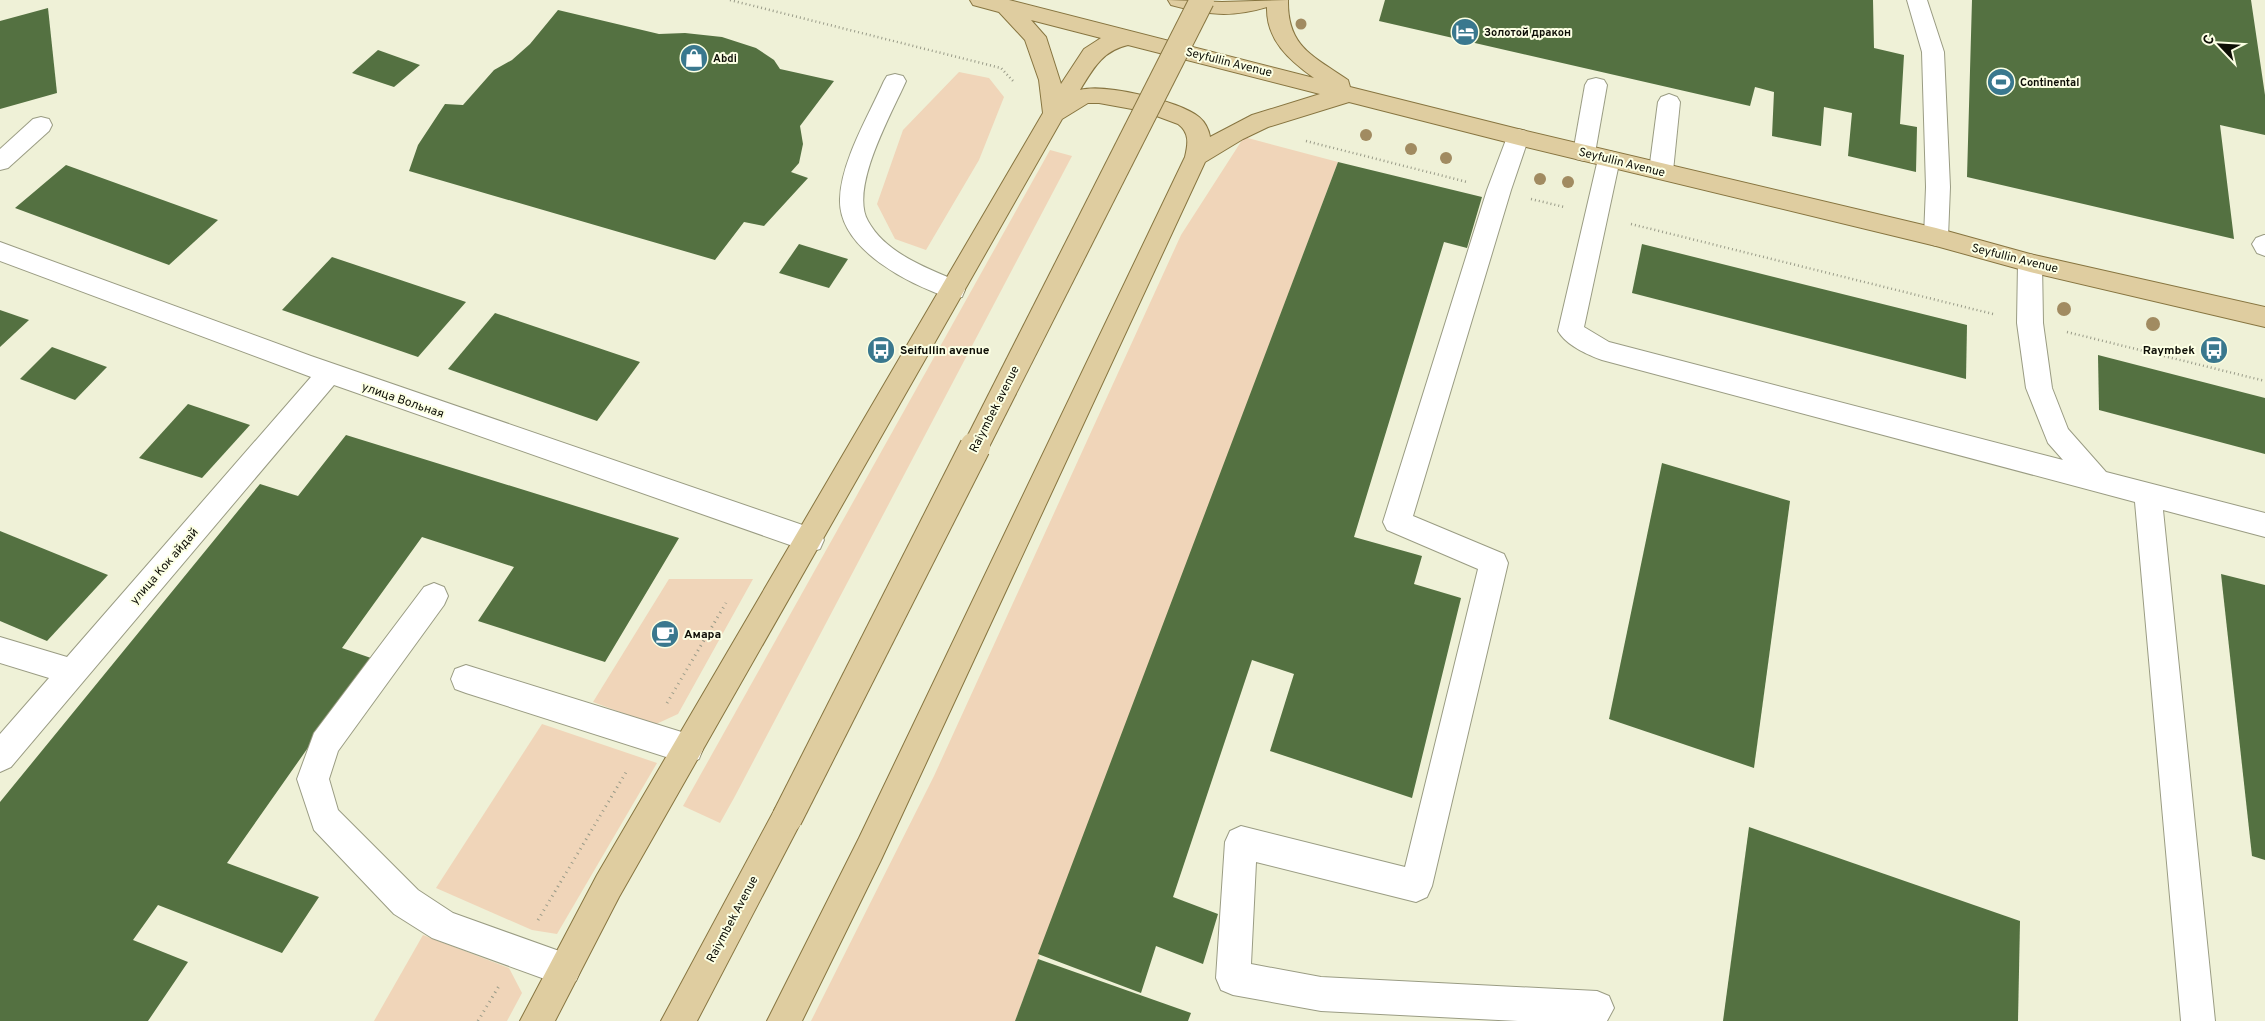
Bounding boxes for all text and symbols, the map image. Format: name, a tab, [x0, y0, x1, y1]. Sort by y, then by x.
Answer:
hotel icon: Золотой дракон	[1450, 17, 1480, 47]
north arrow	[2195, 20, 2245, 70]
place label: Золотой дракон	[1484, 26, 1571, 40]
text: С	[2200, 32, 2219, 48]
shop icon: Abdi	[679, 43, 709, 73]
street label: Seyfullin Avenue	[1184, 44, 1274, 81]
place label: Abdi	[713, 52, 737, 66]
sports icon: Continental	[1986, 67, 2016, 97]
place label: Continental	[2020, 76, 2079, 90]
street label: Seyfullin Avenue	[1577, 144, 1667, 181]
street label: Seyfullin Avenue	[1970, 240, 2060, 277]
bus stop icon: Seifullin avenue	[866, 335, 896, 365]
bus stop icon: Raymbek	[2199, 335, 2229, 365]
place label: Seifullin avenue	[900, 343, 990, 359]
place label: Raymbek	[2143, 343, 2195, 359]
street label: Raiymbek avenue	[966, 363, 1024, 456]
street label: улица Вольная	[359, 379, 446, 423]
street label: улица Кок айдай	[127, 525, 202, 608]
cafe icon: Амара	[650, 619, 680, 649]
place label: Амара	[684, 627, 721, 643]
street label: Raiymbek Avenue	[703, 873, 762, 966]

